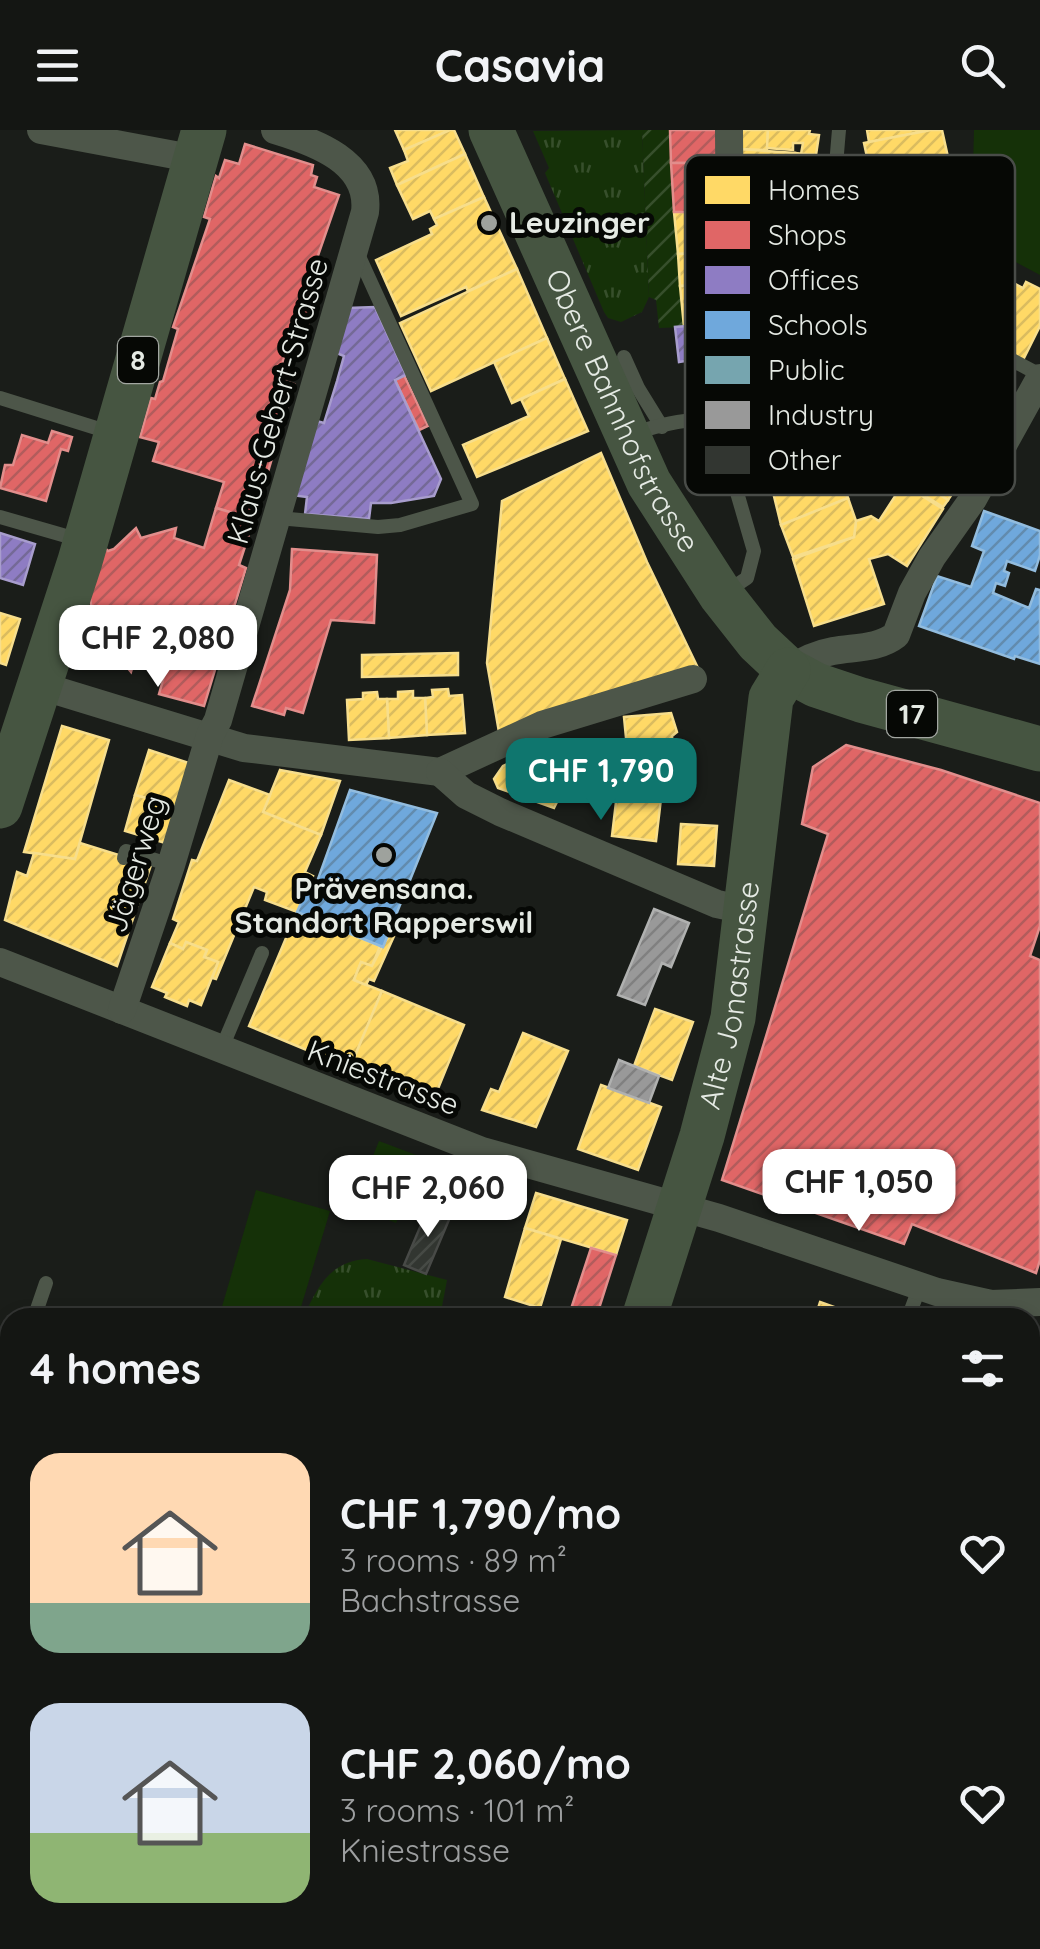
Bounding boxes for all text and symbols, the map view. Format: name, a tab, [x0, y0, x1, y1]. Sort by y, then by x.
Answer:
text: Casavia	[435, 37, 605, 93]
icon: menu	[30, 38, 85, 93]
icon: search	[955, 38, 1010, 93]
legend	[685, 155, 1015, 495]
text: Homes	[768, 172, 860, 207]
place label: Leuzinger	[509, 203, 650, 241]
marker: Leuzinger	[478, 212, 500, 234]
text: Shops	[768, 217, 847, 252]
street label: Klaus-Gebert-Strasse	[218, 253, 336, 548]
text: Offices	[768, 262, 859, 297]
street label: Obere Bahnhofstrasse	[538, 263, 708, 559]
text: Schools	[768, 307, 868, 342]
road number: 8	[118, 337, 158, 383]
text: Public	[768, 352, 844, 387]
text: Industry	[768, 397, 874, 432]
text: Other	[768, 442, 842, 477]
pin: CHF 2,080	[44, 605, 272, 690]
text: CHF 2,080	[81, 617, 235, 657]
road number: 17	[887, 691, 937, 737]
pin: CHF 1,790	[487, 738, 715, 823]
text: CHF 1,790	[528, 750, 674, 790]
street label: Jägerweg	[96, 790, 174, 937]
marker: Prävensana. Standort Rapperswil	[373, 844, 395, 866]
place label: Prävensana. Standort Rapperswil	[235, 869, 533, 941]
street label: Alte Jonastrasse	[690, 879, 767, 1113]
street label: Kniestrasse	[302, 1031, 465, 1123]
pin: CHF 1,050	[745, 1149, 973, 1234]
pin: CHF 2,060	[314, 1155, 542, 1240]
text: CHF 1,050	[785, 1161, 934, 1201]
text: CHF 2,060	[351, 1167, 505, 1207]
icon: filters	[955, 1341, 1010, 1396]
text: 4 homes	[30, 1342, 201, 1395]
text: CHF 1,790/mo	[340, 1487, 621, 1540]
icon: home	[110, 1493, 230, 1613]
icon: heart	[955, 1526, 1010, 1581]
text: 3 rooms · 89 m²	[340, 1540, 567, 1580]
text: Bachstrasse	[340, 1580, 520, 1620]
text: CHF 2,060/mo	[340, 1737, 631, 1790]
icon: home	[110, 1743, 230, 1863]
icon: heart	[955, 1776, 1010, 1831]
text: 3 rooms · 101 m²	[340, 1790, 574, 1830]
text: Kniestrasse	[340, 1830, 510, 1870]

